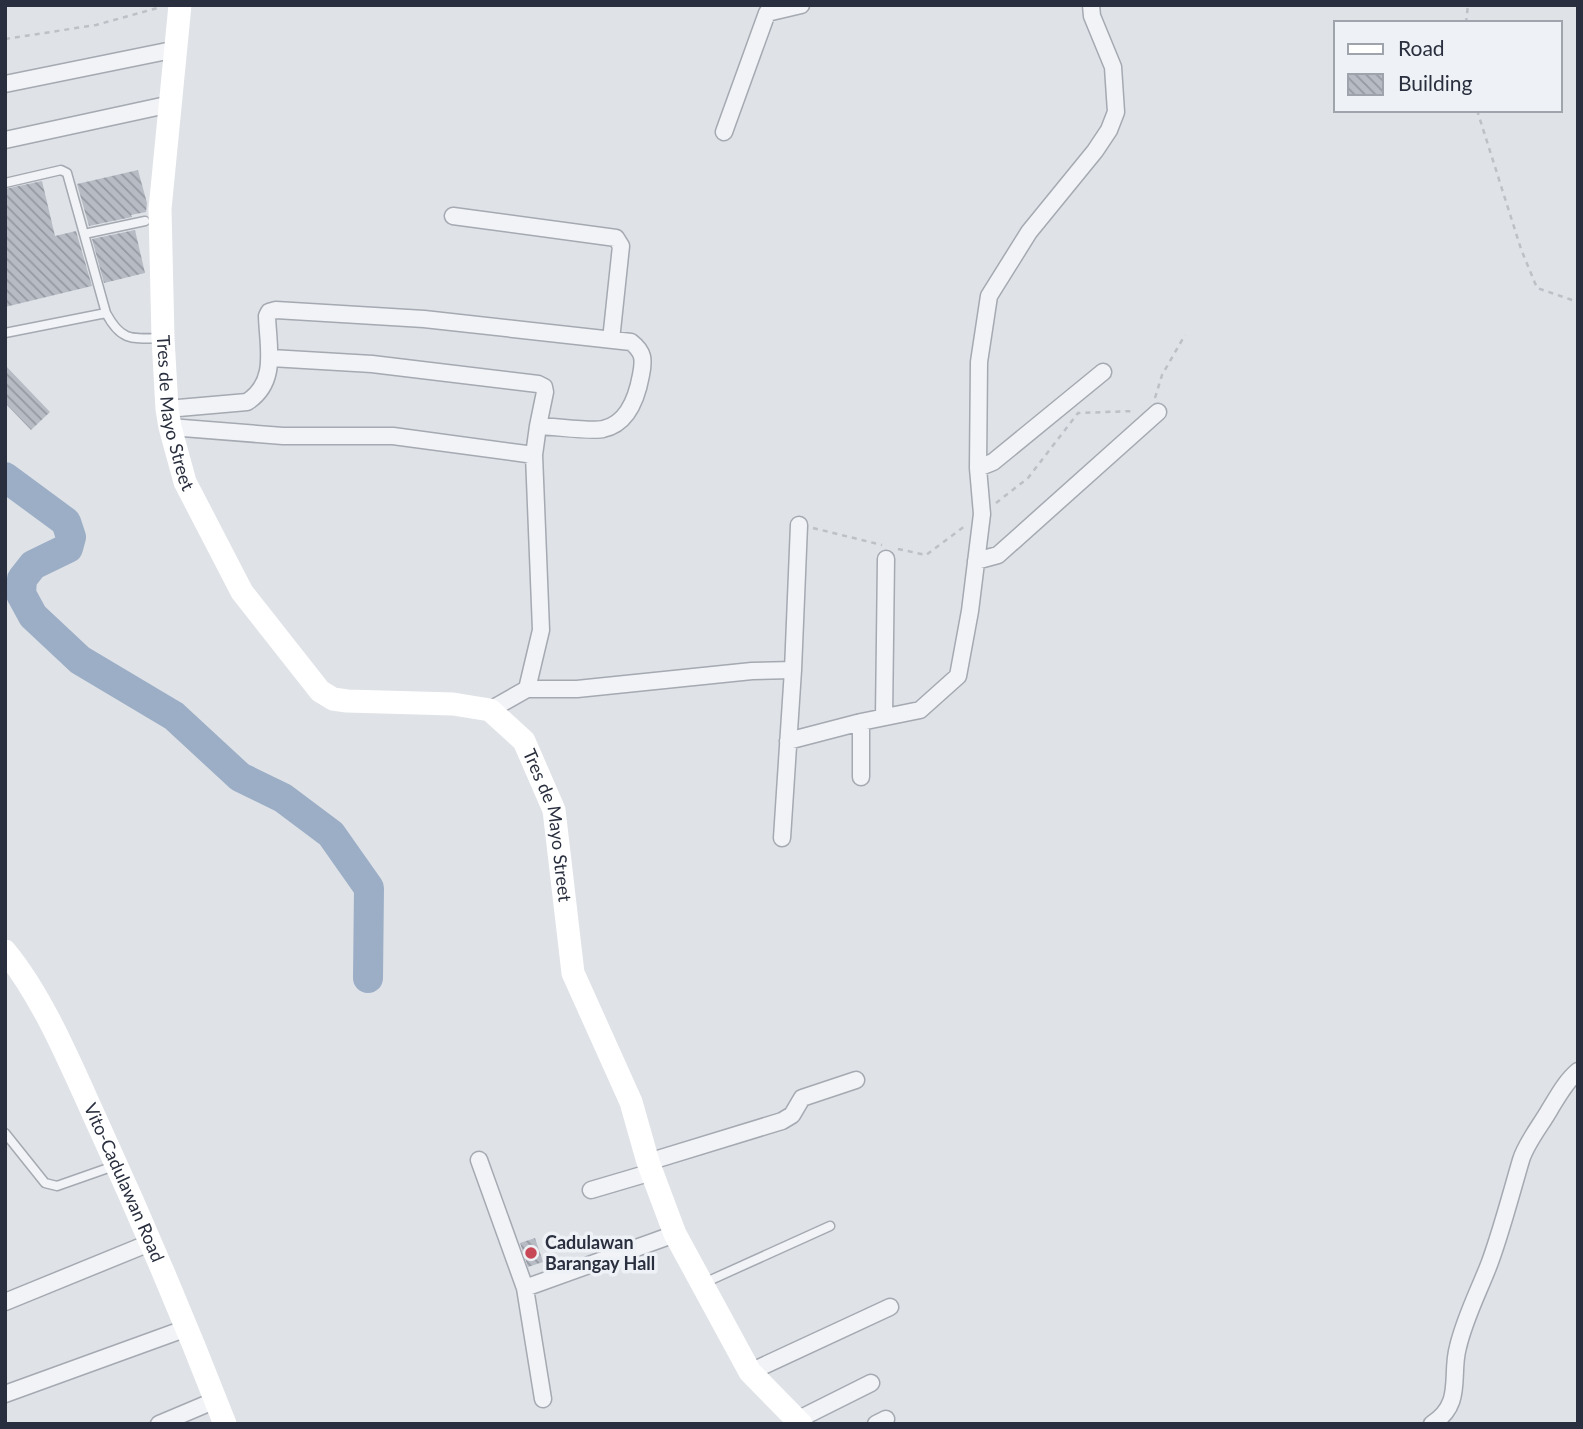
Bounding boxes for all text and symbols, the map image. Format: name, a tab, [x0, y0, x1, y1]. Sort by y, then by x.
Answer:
legend	[1334, 21, 1562, 112]
text: Road	[1398, 35, 1445, 60]
text: Building	[1398, 70, 1473, 95]
street label: Tres de Mayo Street	[153, 335, 200, 495]
street label: Tres de Mayo Street	[519, 745, 577, 903]
street label: Vito-Cadulawan Road	[80, 1099, 170, 1265]
place label: Cadulawan Barangay Hall	[545, 1231, 655, 1274]
marker: Cadulawan Barangay Hall	[523, 1245, 539, 1261]

